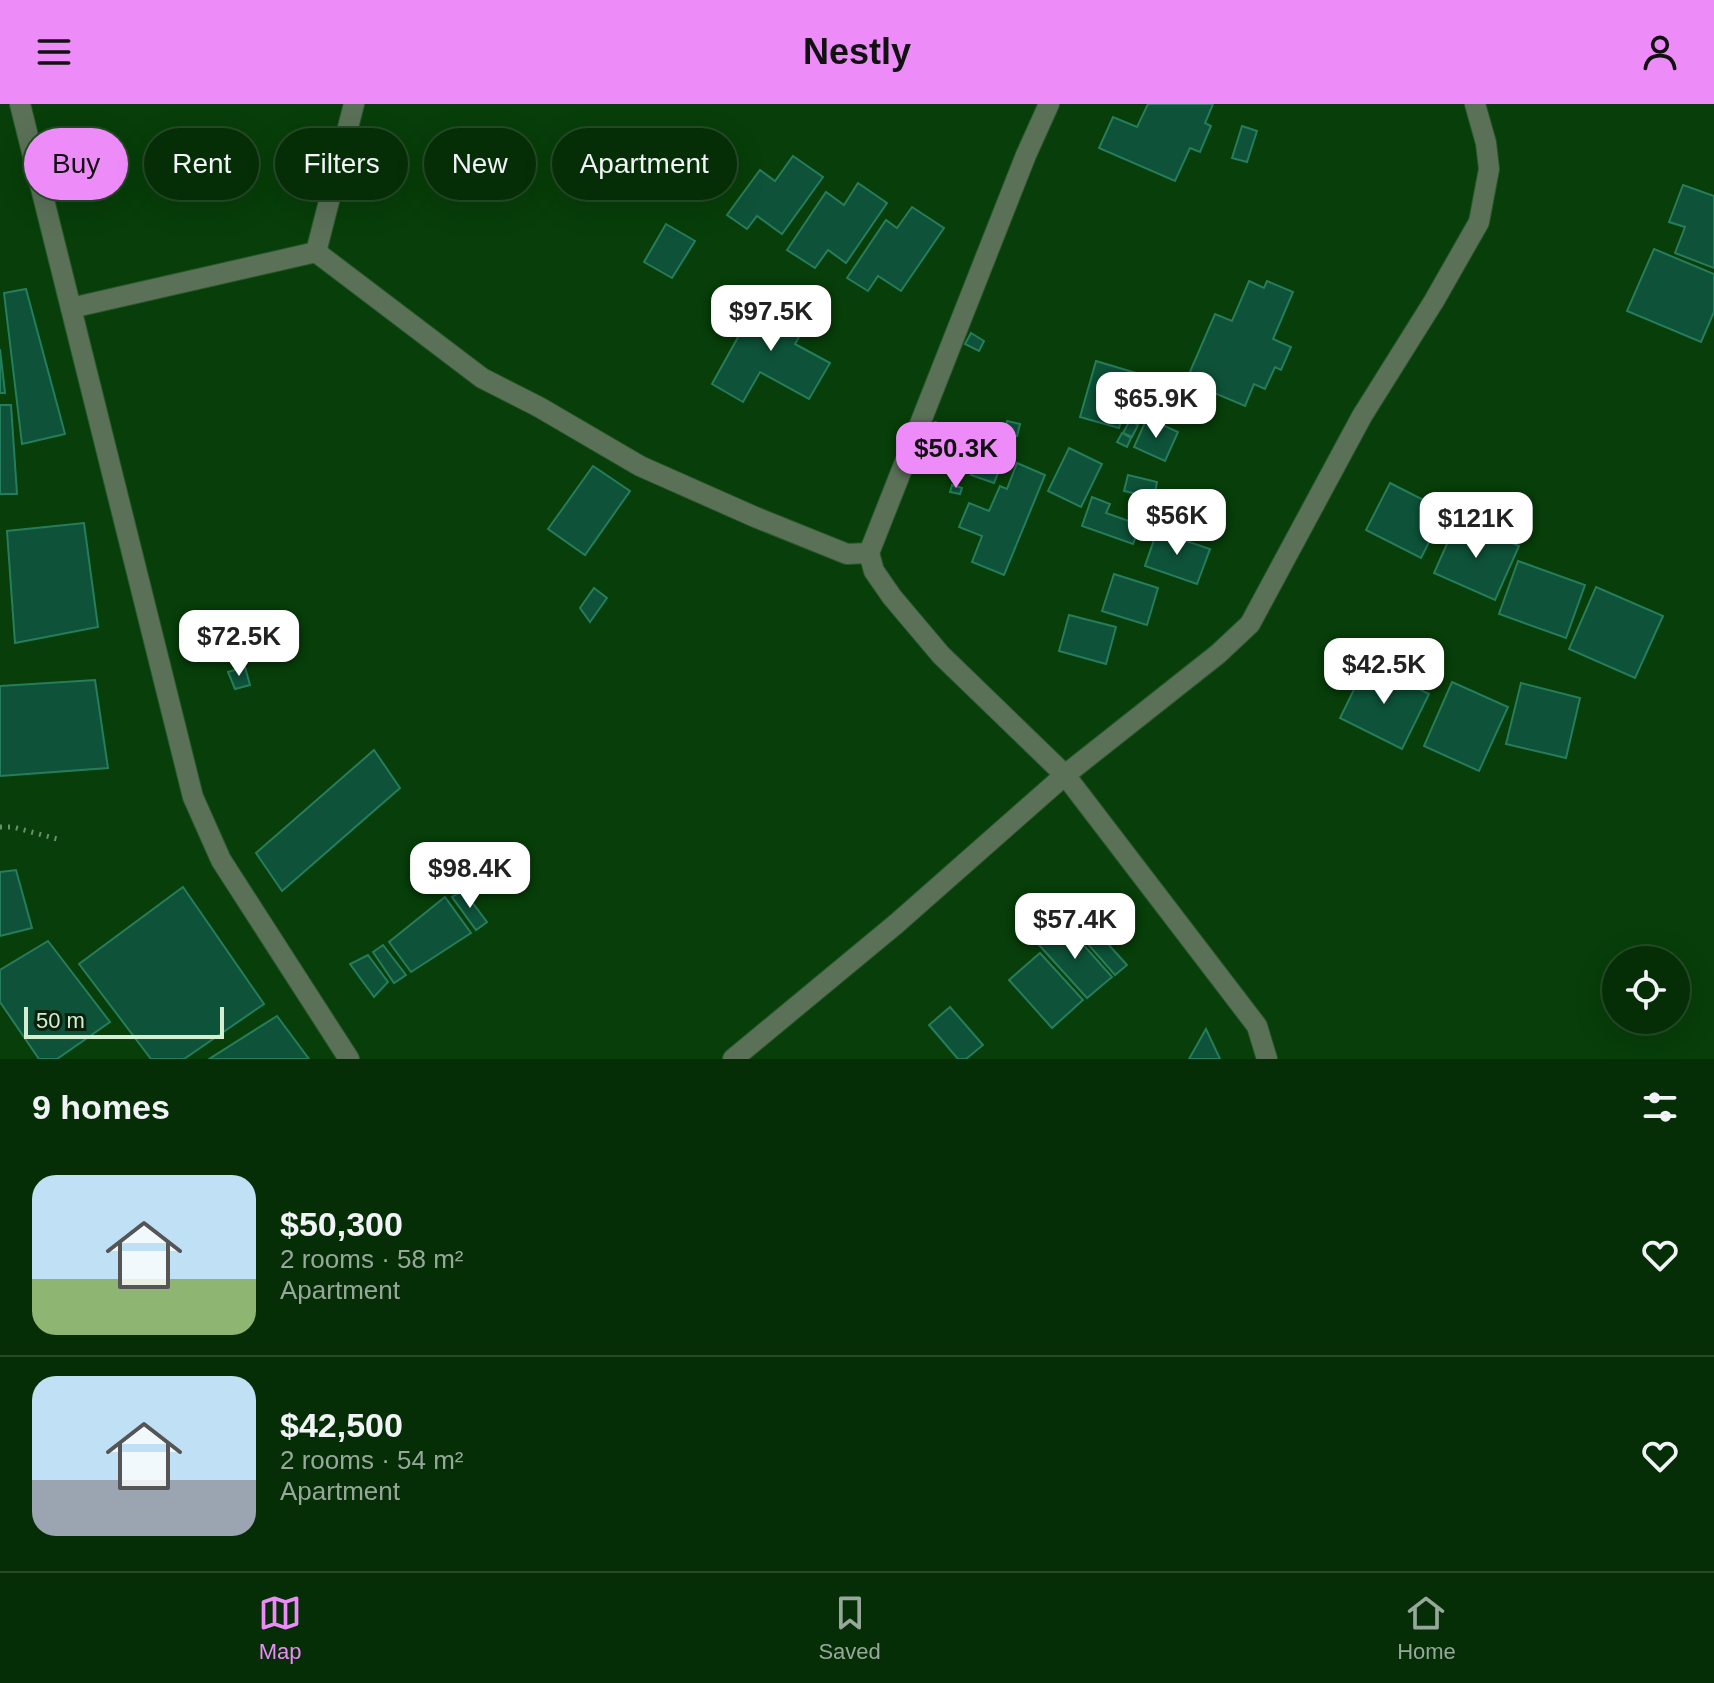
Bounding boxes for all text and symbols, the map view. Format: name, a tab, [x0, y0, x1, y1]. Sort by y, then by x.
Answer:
icon: menu	[32, 30, 76, 74]
icon: person	[1638, 30, 1682, 74]
text: Nestly	[803, 31, 911, 72]
chip: Buy	[24, 128, 128, 200]
chip: Rent	[144, 128, 259, 200]
chip: Filters	[275, 128, 408, 200]
chip: New	[424, 128, 536, 200]
chip: Apartment	[552, 128, 737, 200]
pin: $97.5K	[706, 285, 836, 353]
text: $97.5K	[729, 296, 813, 326]
pin: $65.9K	[1091, 372, 1221, 440]
text: $65.9K	[1114, 383, 1198, 413]
pin: $50.3K	[891, 422, 1021, 490]
text: $50.3K	[914, 433, 998, 463]
pin: $56K	[1130, 489, 1224, 557]
pin: $121K	[1420, 492, 1532, 560]
text: $56K	[1146, 500, 1208, 530]
text: $121K	[1438, 503, 1514, 533]
pin: $72.5K	[174, 610, 304, 678]
text: $72.5K	[197, 621, 281, 651]
pin: $42.5K	[1319, 638, 1449, 706]
text: $42.5K	[1342, 649, 1426, 679]
pin: $98.4K	[405, 842, 535, 910]
text: $98.4K	[428, 853, 512, 883]
pin: $57.4K	[1010, 893, 1140, 961]
text: $57.4K	[1033, 904, 1117, 934]
map controls	[1602, 946, 1690, 1034]
button: locate	[1602, 946, 1690, 1034]
scale bar	[24, 1003, 224, 1039]
text: 50 m	[36, 1008, 85, 1033]
icon: filters	[1638, 1085, 1682, 1129]
text: 9 homes	[32, 1088, 170, 1126]
text: $50,300	[280, 1205, 403, 1243]
icon: home	[96, 1207, 192, 1303]
icon: heart	[1638, 1233, 1682, 1277]
text: 2 rooms · 58 m²	[280, 1244, 464, 1274]
text: Apartment	[280, 1275, 400, 1305]
text: $42,500	[280, 1406, 403, 1444]
icon: home	[96, 1408, 192, 1504]
icon: heart	[1638, 1434, 1682, 1478]
text: 2 rooms · 54 m²	[280, 1445, 464, 1475]
text: Apartment	[280, 1476, 400, 1506]
tab: Map	[258, 1591, 302, 1665]
tab: Saved	[818, 1591, 881, 1665]
tab: Home	[1397, 1591, 1456, 1665]

